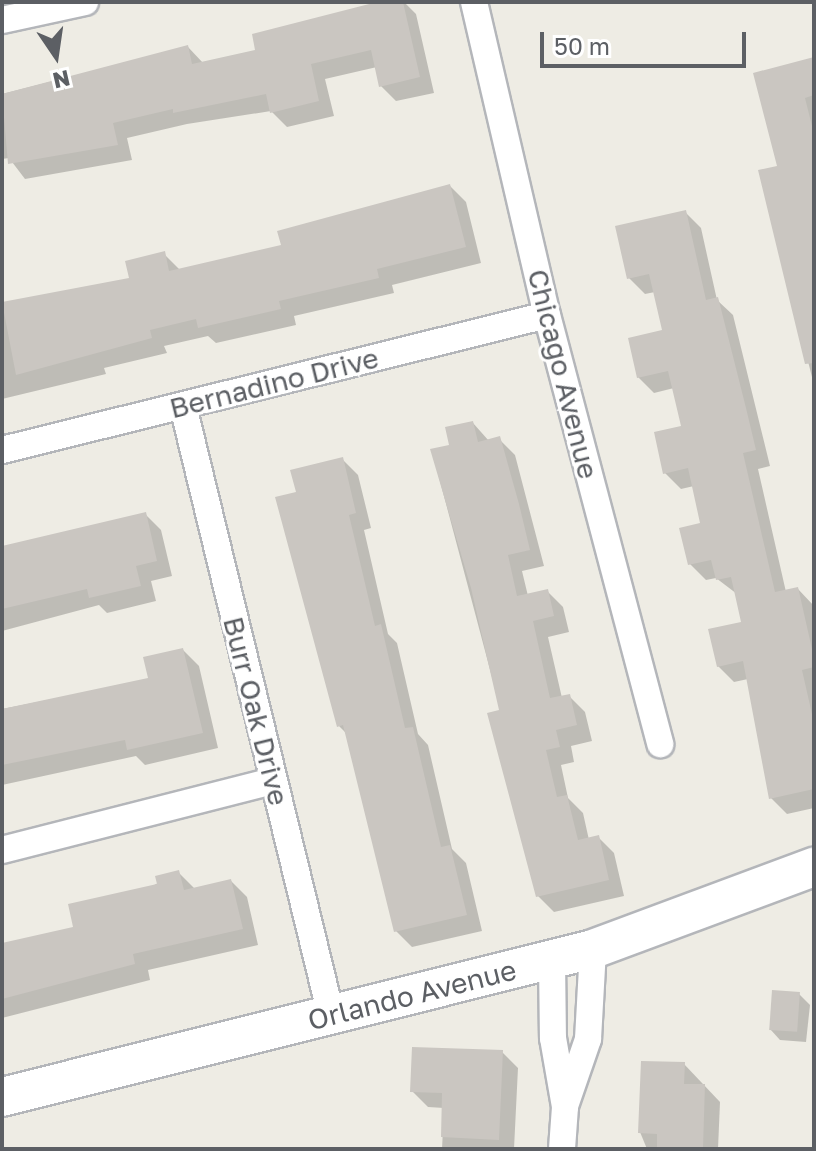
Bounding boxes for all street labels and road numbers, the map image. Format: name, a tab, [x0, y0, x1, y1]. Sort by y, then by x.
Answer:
street label: Chicago Avenue	[521, 266, 605, 482]
street label: Bernadino Drive	[166, 341, 382, 425]
street label: Burr Oak Drive	[216, 613, 296, 809]
street label: Orlando Avenue	[304, 953, 520, 1037]

